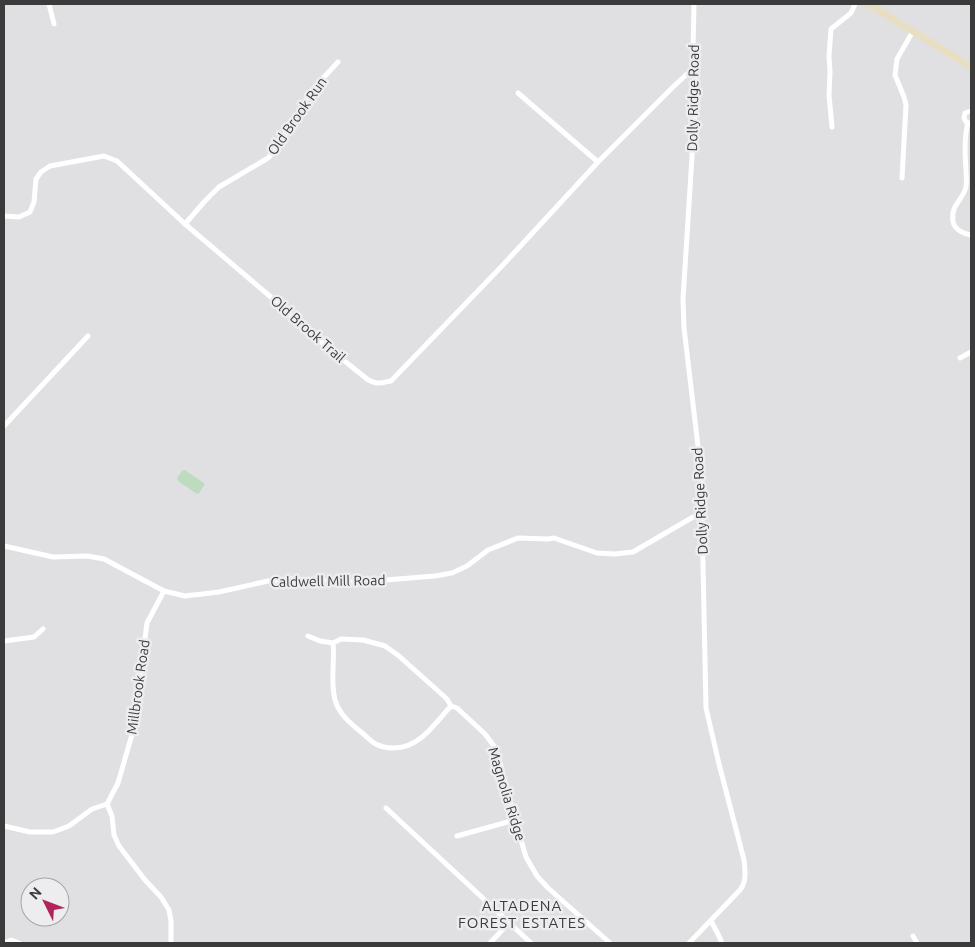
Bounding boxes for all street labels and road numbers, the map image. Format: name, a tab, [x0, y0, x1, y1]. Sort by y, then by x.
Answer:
street label: Dolly Ridge Road	[684, 44, 702, 152]
street label: Old Brook Run	[264, 74, 330, 158]
street label: Old Brook Trail	[267, 292, 349, 366]
street label: Dolly Ridge Road	[689, 447, 711, 555]
street label: Caldwell Mill Road	[270, 572, 386, 590]
street label: Millbrook Road	[123, 639, 153, 735]
street label: Magnolia Ridge	[485, 745, 529, 843]

